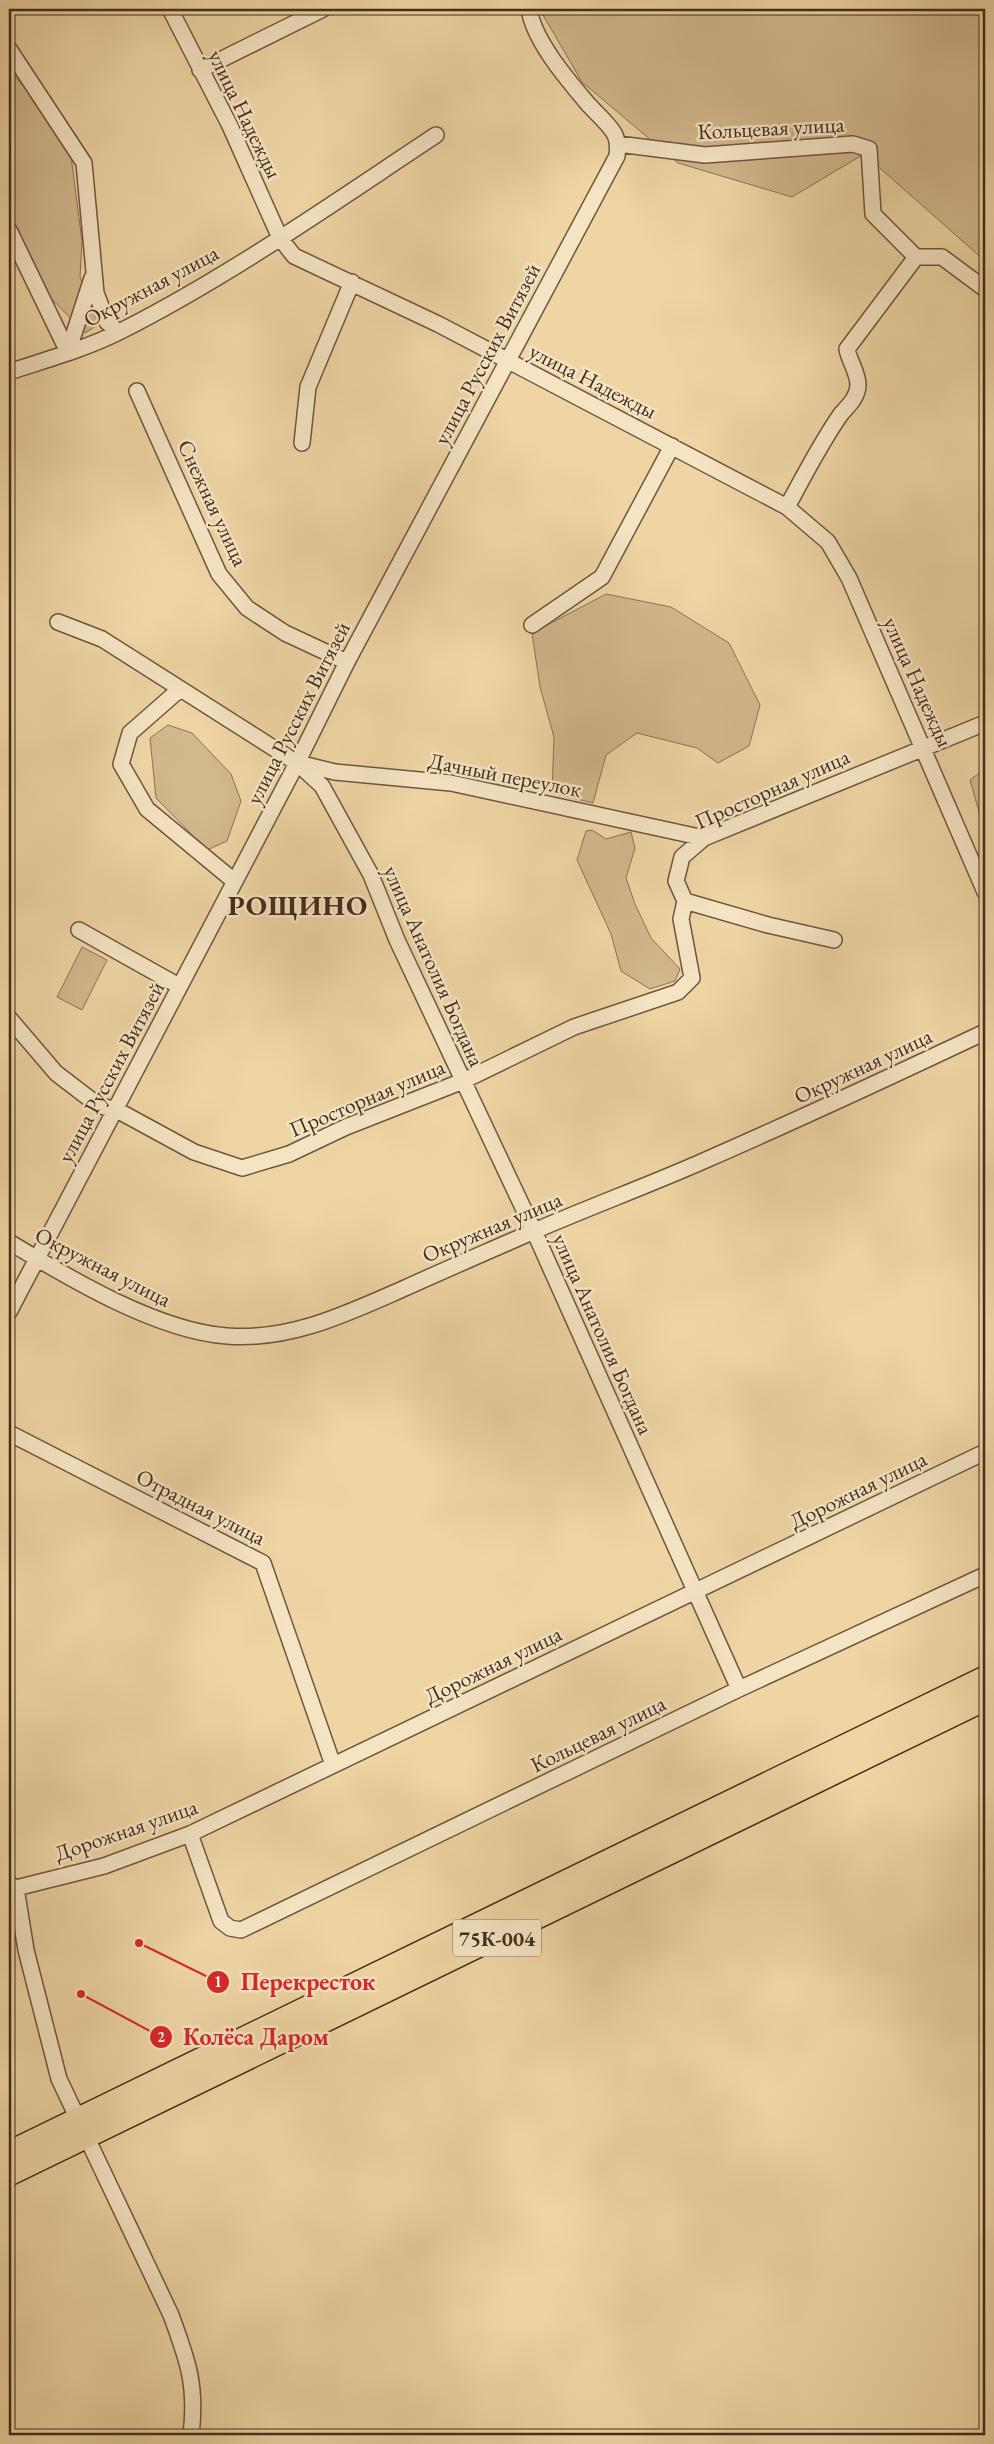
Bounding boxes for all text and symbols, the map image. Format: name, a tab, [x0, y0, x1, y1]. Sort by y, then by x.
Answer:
street label: улица Надежды	[201, 45, 289, 183]
street label: Кольцевая улица	[697, 110, 845, 146]
street label: Окружная улица	[78, 238, 224, 334]
street label: улица Русских Витязей	[427, 258, 547, 450]
street label: улица Надежды	[524, 336, 662, 426]
street label: Снежная улица	[171, 435, 255, 571]
street label: улица Надежды	[876, 612, 960, 752]
street label: улица Русских Витязей	[239, 616, 357, 809]
street label: Просторная улица	[690, 742, 854, 836]
street label: Дачный переулок	[426, 746, 584, 804]
street label: улица Анатолия Богдана	[377, 861, 492, 1071]
district label: РОЩИНО	[228, 887, 368, 923]
street label: улица Русских Витязей	[51, 976, 171, 1168]
street label: Окружная улица	[789, 1021, 937, 1111]
street label: Просторная улица	[285, 1052, 450, 1144]
street label: Окружная улица	[418, 1184, 566, 1269]
street label: Окружная улица	[30, 1220, 176, 1314]
street label: улица Анатолия Богдана	[546, 1229, 661, 1439]
street label: Дорожная улица	[784, 1444, 932, 1536]
street label: Отрадная улица	[131, 1462, 271, 1552]
street label: Дорожная улица	[419, 1619, 567, 1711]
street label: Кольцевая улица	[525, 1689, 671, 1779]
street label: Дорожная улица	[51, 1792, 202, 1868]
road number: 75К-004	[453, 1920, 541, 1956]
callout: Перекресток	[205, 1963, 385, 2002]
text: Перекресток	[241, 1966, 376, 1997]
text: 1	[214, 1972, 222, 1991]
callout: Колёса Даром	[149, 2017, 339, 2056]
text: Колёса Даром	[183, 2021, 329, 2052]
text: 2	[157, 2027, 165, 2046]

